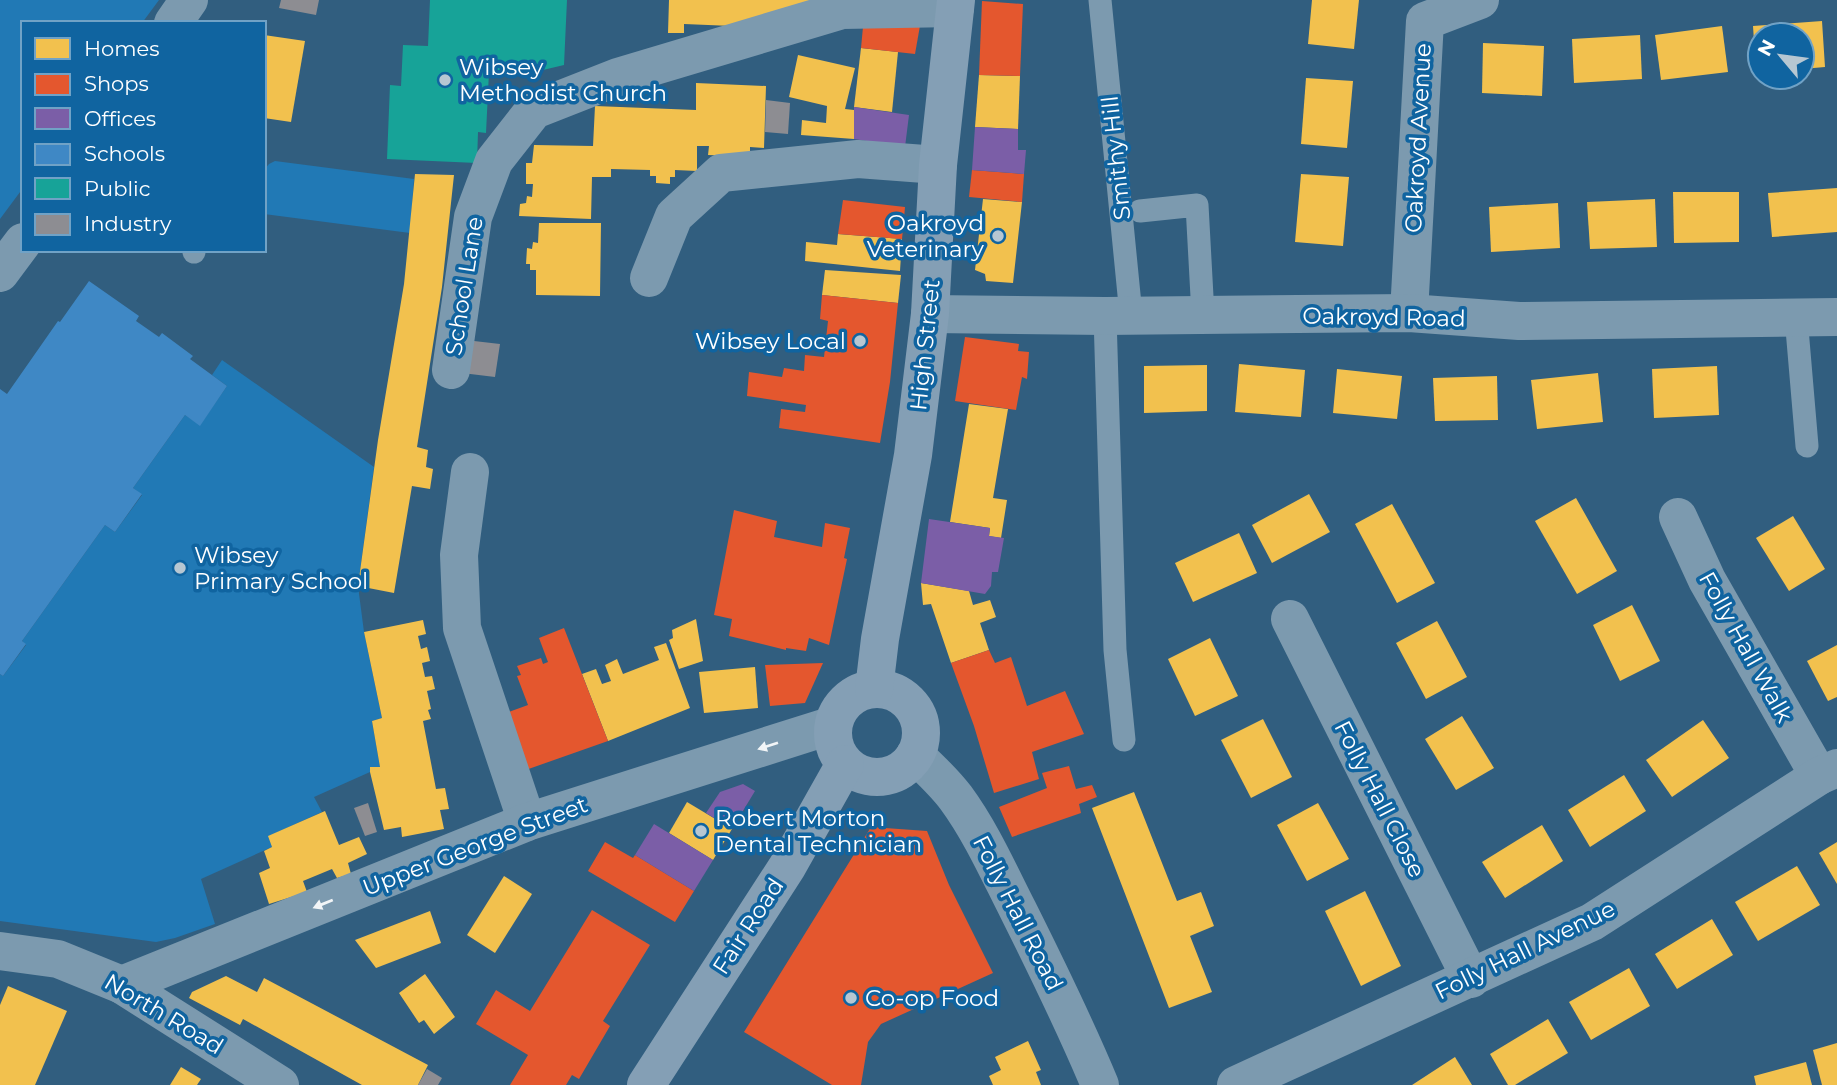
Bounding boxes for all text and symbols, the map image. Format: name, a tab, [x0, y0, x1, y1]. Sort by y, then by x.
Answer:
legend	[21, 21, 266, 252]
north arrow	[1746, 21, 1816, 91]
text: Homes	[84, 36, 159, 61]
text: N	[1753, 36, 1780, 60]
street label: Oakroyd Avenue	[1399, 42, 1437, 234]
place label: Wibsey Methodist Church	[459, 53, 667, 107]
text: Shops	[84, 71, 149, 96]
marker: Wibsey Methodist Church	[437, 72, 453, 88]
street label: Smithy Hill	[1096, 95, 1136, 221]
text: Offices	[84, 106, 156, 131]
text: Schools	[84, 141, 165, 166]
text: Public	[84, 176, 151, 201]
place label: Oakroyd Veterinary	[867, 209, 985, 263]
text: Industry	[84, 211, 172, 236]
street label: School Lane	[439, 215, 489, 357]
marker: Oakroyd Veterinary	[990, 228, 1006, 244]
street label: High Street	[904, 278, 946, 412]
street label: Oakroyd Road	[1302, 302, 1466, 332]
place label: Wibsey Local	[695, 327, 846, 355]
marker: Wibsey Local	[852, 333, 868, 349]
place label: Wibsey Primary School	[194, 541, 368, 595]
marker: Wibsey Primary School	[172, 560, 188, 576]
street label: Folly Hall Walk	[1693, 567, 1799, 727]
street label: Folly Hall Close	[1328, 716, 1432, 882]
one-way arrow	[757, 741, 778, 752]
street label: Upper George Street	[359, 790, 591, 902]
place label: Robert Morton Dental Technician	[715, 804, 922, 858]
marker: Robert Morton Dental Technician	[693, 823, 709, 839]
street label: Folly Hall Road	[967, 831, 1069, 995]
street label: Fair Road	[707, 873, 789, 979]
street label: Folly Hall Avenue	[1430, 894, 1620, 1006]
one-way arrow	[313, 899, 334, 910]
street label: North Road	[99, 968, 229, 1060]
place label: Co-op Food	[865, 984, 999, 1012]
marker: Co-op Food	[843, 990, 859, 1006]

